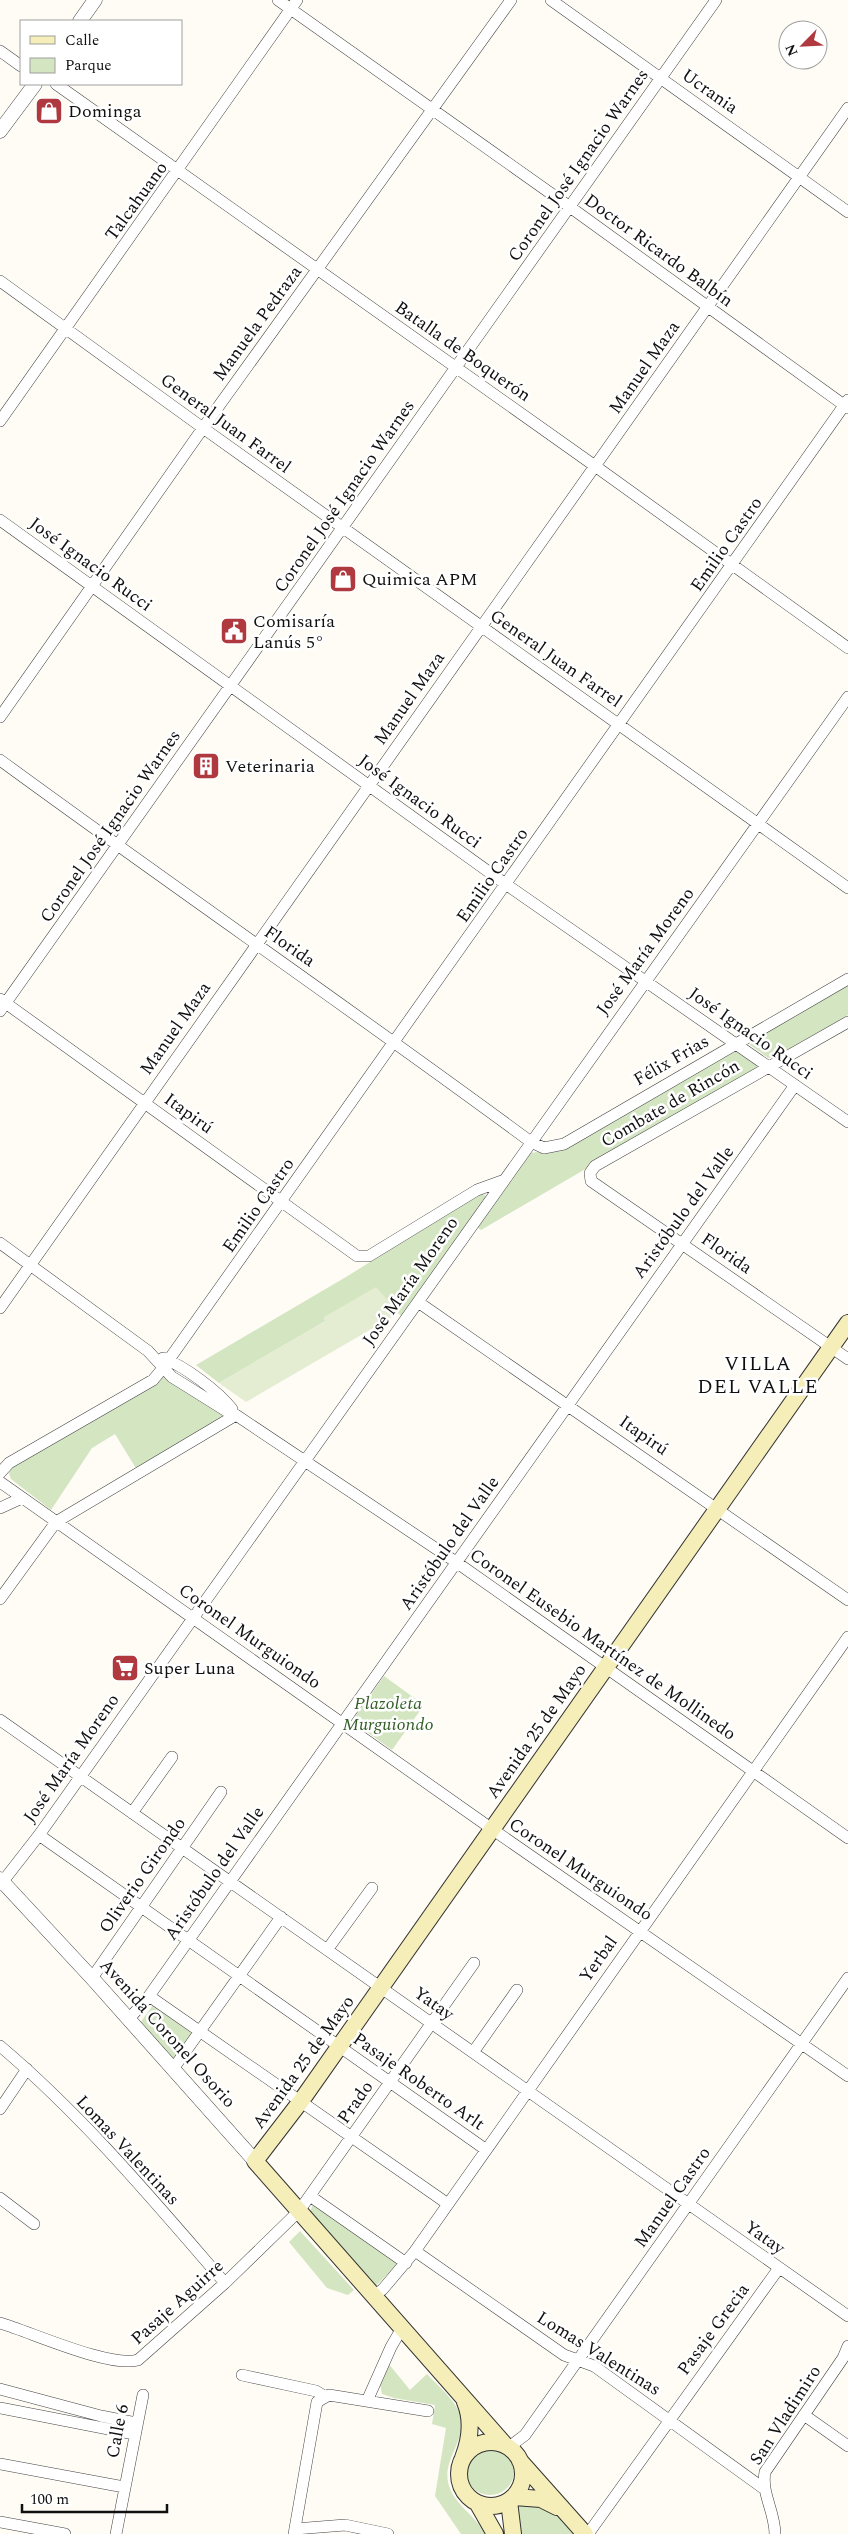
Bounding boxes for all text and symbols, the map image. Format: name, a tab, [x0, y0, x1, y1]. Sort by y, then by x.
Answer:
legend	[20, 20, 182, 85]
north arrow	[778, 20, 828, 70]
text: Calle	[65, 29, 99, 52]
text: N	[780, 41, 803, 60]
text: Parque	[65, 54, 112, 77]
street label: Ucrania	[676, 62, 744, 121]
street label: Coronel José Ignacio Warnes	[501, 63, 656, 267]
shop icon: Dominga	[34, 96, 64, 126]
place label: Dominga	[68, 98, 142, 125]
street label: Talcahuano	[98, 156, 174, 247]
street label: Doctor Ricardo Balbín	[579, 187, 739, 314]
street label: Manuela Pedraza	[206, 260, 309, 387]
street label: Batalla de Boquerón	[389, 294, 536, 409]
street label: Manuel Maza	[602, 315, 687, 419]
street label: General Juan Farrel	[155, 367, 297, 480]
street label: Coronel José Ignacio Warnes	[267, 394, 422, 598]
street label: Emilio Castro	[684, 491, 769, 597]
street label: José Ignacio Rucci	[23, 510, 158, 618]
shop icon: Quimica APM	[328, 564, 358, 594]
place label: Quimica APM	[362, 566, 477, 593]
street label: General Juan Farrel	[484, 603, 627, 714]
place label: Comisaría Lanús 5°	[253, 608, 335, 656]
public building icon: Comisaría Lanús 5°	[219, 616, 249, 646]
street label: Manuel Maza	[367, 646, 452, 750]
street label: Coronel José Ignacio Warnes	[33, 724, 188, 928]
street label: José Ignacio Rucci	[352, 747, 487, 855]
building icon: Veterinaria	[191, 751, 221, 781]
place label: Veterinaria	[225, 753, 315, 780]
street label: Emilio Castro	[450, 822, 535, 928]
street label: José María Moreno	[590, 882, 701, 1021]
street label: Florida	[258, 919, 321, 974]
street label: Manuel Maza	[133, 976, 218, 1080]
street label: José Ignacio Rucci	[683, 980, 818, 1087]
street label: Félix Frias	[628, 1028, 714, 1093]
street label: Combate de Rincón	[596, 1053, 745, 1154]
street label: Itapirú	[158, 1086, 219, 1141]
street label: Aristóbulo del Valle	[626, 1140, 741, 1284]
street label: Emilio Castro	[216, 1152, 301, 1258]
street label: José María Moreno	[356, 1211, 465, 1352]
street label: Florida	[695, 1226, 758, 1281]
district label: VILLA DEL VALLE	[697, 1349, 819, 1402]
street label: Itapirú	[613, 1408, 674, 1462]
street label: Aristóbulo del Valle	[393, 1471, 506, 1616]
street label: Coronel Eusebio Martínez de Mollinedo	[464, 1542, 741, 1747]
street label: Coronel Murguiondo	[173, 1577, 327, 1696]
supermarket icon: Super Luna	[110, 1653, 140, 1683]
place label: Super Luna	[144, 1655, 235, 1682]
street label: Avenida 25 de Mayo	[480, 1658, 593, 1804]
street label: José María Moreno	[17, 1688, 126, 1829]
park label: Plazoleta Murguiondo	[342, 1690, 434, 1738]
street label: Aristóbulo del Valle	[158, 1801, 271, 1946]
street label: Coronel Murguiondo	[503, 1811, 658, 1928]
street label: Oliverio Girondo	[92, 1812, 193, 1939]
street label: Yerbal	[573, 1930, 624, 1988]
street label: Avenida Coronel Osorio	[93, 1953, 242, 2114]
street label: Yatay	[408, 1980, 461, 2028]
street label: Avenida 25 de Mayo	[246, 1990, 361, 2135]
street label: Pasaje Roberto Arlt	[347, 2026, 490, 2137]
street label: Prado	[331, 2075, 380, 2129]
street label: Lomas Valentinas	[69, 2089, 186, 2212]
street label: Manuel Castro	[628, 2141, 717, 2253]
street label: Yatay	[739, 2214, 792, 2262]
street label: Pasaje Aguirre	[125, 2253, 230, 2352]
street label: Pasaje Grecia	[671, 2277, 756, 2381]
street label: Lomas Valentinas	[531, 2304, 666, 2403]
street label: San Vladimiro	[743, 2360, 828, 2471]
street label: Calle 6	[99, 2402, 136, 2460]
scale bar	[22, 2482, 168, 2514]
text: 100 m	[30, 2488, 69, 2511]

